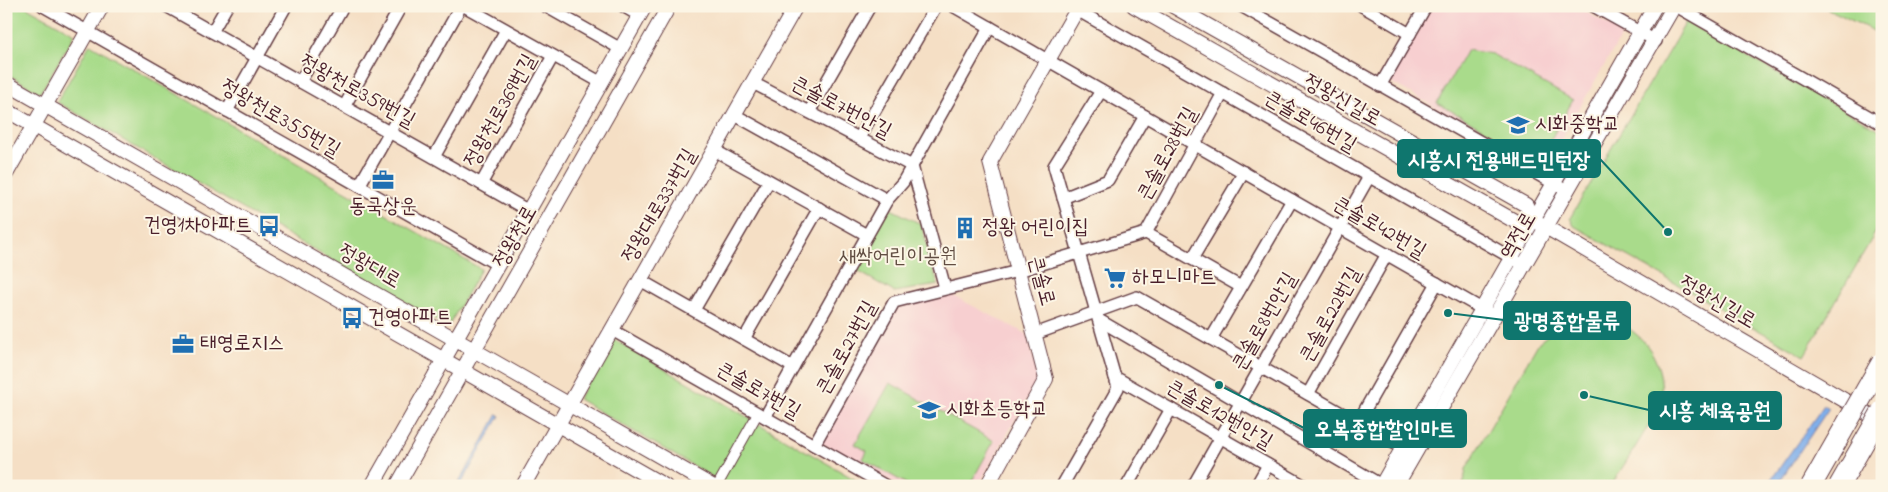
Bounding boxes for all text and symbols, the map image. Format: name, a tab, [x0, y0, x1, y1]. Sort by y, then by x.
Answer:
street label: 정왕천로359번길	[294, 48, 421, 136]
street label: 정왕천로369번길	[457, 49, 545, 173]
street label: 정왕신길로	[1298, 67, 1386, 135]
street label: 큰솔로7번안길	[785, 69, 897, 147]
street label: 정왕천로355번길	[214, 72, 346, 166]
street label: 큰솔로46번길	[1258, 83, 1362, 161]
street label: 큰솔로28번길	[1130, 102, 1206, 206]
place label: 시화중학교	[1535, 110, 1620, 140]
school or university icon: 시화중학교	[1505, 112, 1531, 138]
callout: 시흥시 전용배드민턴장	[1398, 140, 1600, 177]
street label: 정왕대로337번길	[615, 143, 705, 269]
text: 시흥시 전용배드민턴장	[1408, 146, 1591, 178]
office icon: 동국상운	[370, 167, 396, 193]
street label: 큰솔로42번길	[1327, 189, 1431, 267]
place label: 동국상운	[349, 192, 417, 222]
street label: 정왕천로	[486, 200, 546, 274]
street label: 역전로	[1493, 207, 1545, 265]
place label: 건영1차아파트	[144, 211, 252, 241]
bus stop icon: 건영1차아파트	[256, 213, 282, 239]
place label: 정왕 어린이집	[982, 213, 1089, 243]
building icon: 정왕 어린이집	[952, 215, 978, 241]
street label: 정왕대로	[332, 237, 406, 297]
park label: 새싹어린이공원	[839, 242, 957, 272]
street label: 큰솔로	[1020, 253, 1062, 309]
street label: 큰솔로22번길	[1292, 262, 1370, 368]
place label: 하모니마트	[1132, 263, 1217, 293]
supermarket icon: 하모니마트	[1102, 265, 1128, 291]
street label: 큰솔로8번안길	[1225, 267, 1305, 377]
street label: 정왕신길로	[1673, 269, 1761, 337]
street label: 큰솔로27번길	[809, 295, 885, 401]
callout: 광명종합물류	[1504, 302, 1630, 339]
place label: 건영아파트	[368, 303, 453, 333]
bus stop icon: 건영아파트	[339, 305, 365, 331]
text: 광명종합물류	[1514, 307, 1620, 339]
place label: 태영로지스	[200, 329, 285, 359]
office icon: 태영로지스	[170, 331, 196, 357]
street label: 큰솔로7번길	[710, 355, 806, 427]
street label: 큰솔로12번안길	[1160, 372, 1278, 458]
callout: 시흥 체육공원	[1649, 392, 1781, 429]
place label: 시화초등학교	[946, 395, 1047, 425]
school or university icon: 시화초등학교	[916, 397, 942, 423]
text: 시흥 체육공원	[1659, 397, 1771, 429]
callout: 오복종합할인마트	[1304, 410, 1466, 447]
text: 오복종합할인마트	[1314, 415, 1456, 447]

